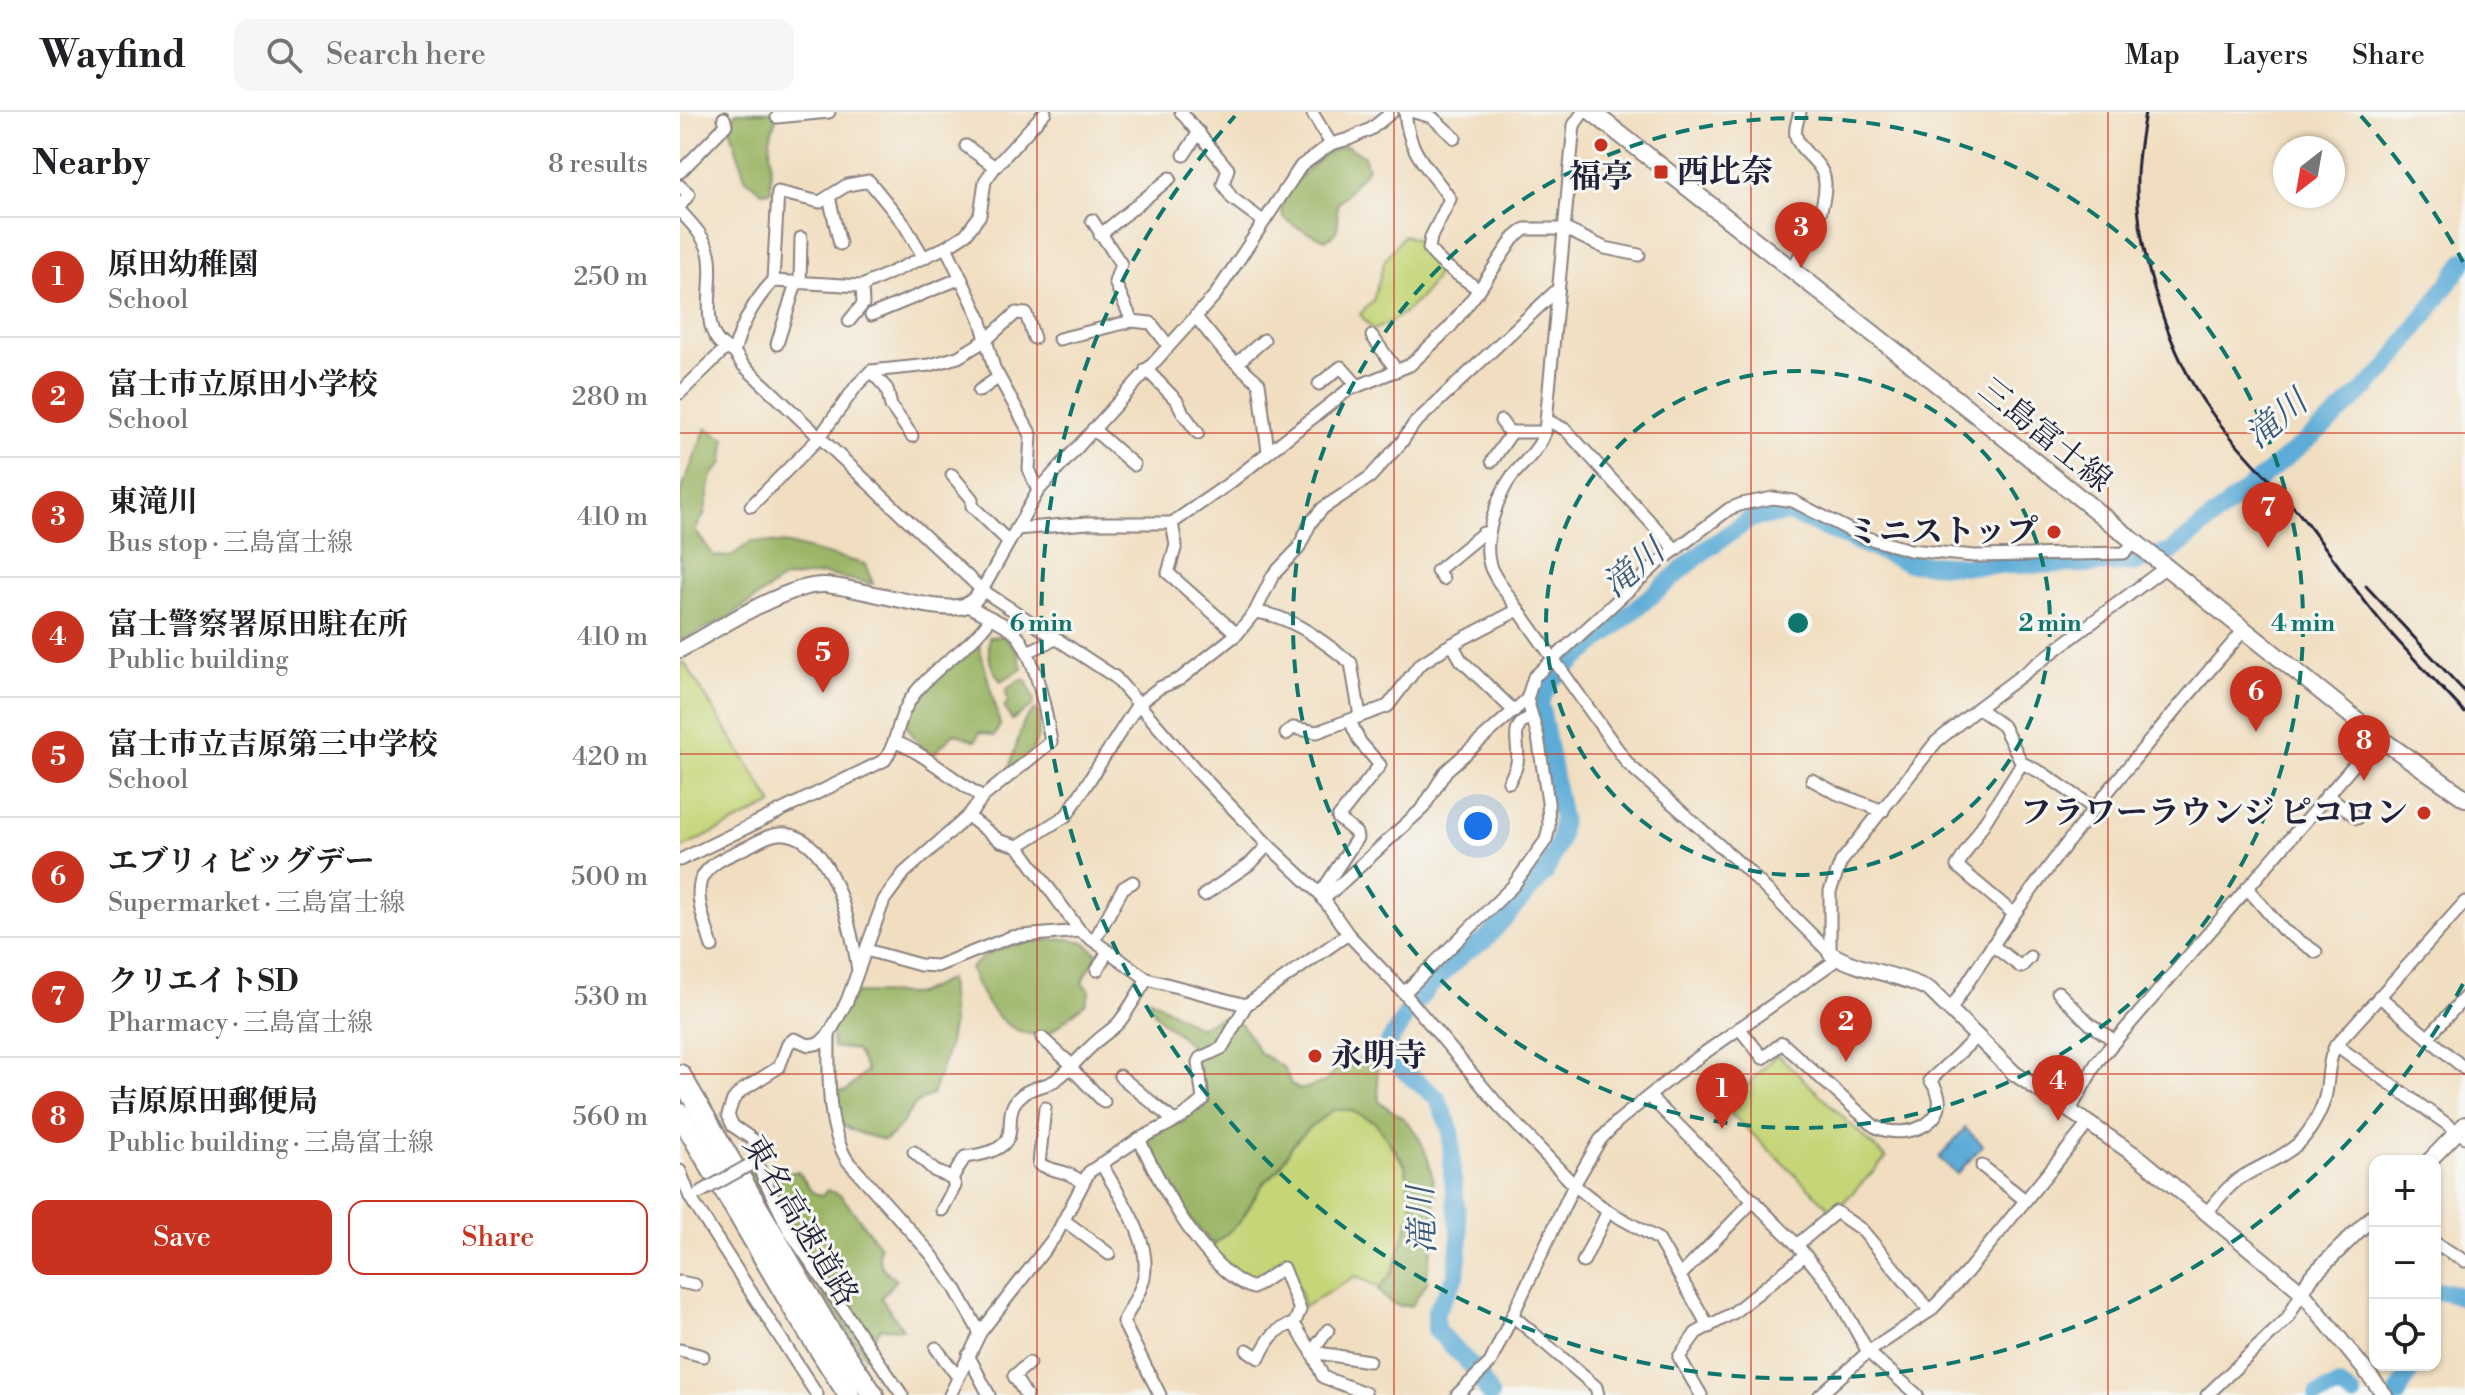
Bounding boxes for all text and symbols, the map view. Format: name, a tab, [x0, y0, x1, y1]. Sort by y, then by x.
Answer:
search box	[234, 19, 794, 91]
text: Wayfind	[40, 32, 186, 79]
icon: search	[262, 33, 306, 77]
text: Search here	[326, 36, 486, 74]
text: Map	[2125, 38, 2180, 73]
text: Layers	[2224, 38, 2308, 73]
text: Share	[2352, 38, 2425, 73]
marker: 福亭	[1592, 136, 1610, 154]
north arrow	[2273, 136, 2345, 208]
text: Nearby	[32, 143, 150, 185]
text: 8 results	[548, 148, 648, 180]
place label: 西比奈	[1677, 152, 1773, 192]
place label: 福亭	[1569, 157, 1633, 197]
marker: 西比奈	[1652, 163, 1670, 181]
pin: 3	[1775, 202, 1827, 268]
text: 原田幼稚園	[108, 246, 258, 284]
text: 1	[52, 261, 64, 293]
text: 250 m	[573, 261, 648, 293]
text: School	[108, 284, 188, 316]
text: 富士市立原田小学校	[108, 366, 378, 404]
street label: 三島富士線	[1970, 369, 2120, 501]
water label: 滝川	[2237, 379, 2320, 458]
text: 2	[50, 381, 66, 413]
text: 280 m	[572, 381, 648, 413]
text: School	[108, 404, 188, 436]
pin: 7	[2242, 482, 2294, 548]
text: 東滝川	[108, 483, 198, 521]
text: 3	[50, 501, 66, 533]
text: 410 m	[577, 501, 648, 533]
place label: ミニストップ	[1847, 512, 2038, 552]
marker: ミニストップ	[2045, 523, 2063, 541]
text: Bus stop · 三島富士線	[108, 527, 353, 559]
water label: 滝川	[1594, 528, 1677, 607]
text: 富士警察署原田駐在所	[108, 606, 408, 644]
text: 6 min	[1009, 609, 1073, 639]
centre of rings	[1784, 609, 1812, 637]
text: 2 min	[2018, 609, 2082, 639]
text: 4 min	[2271, 609, 2335, 639]
text: 4	[49, 621, 67, 653]
text: 410 m	[577, 621, 648, 653]
pin: 5	[797, 627, 849, 693]
text: Public building	[108, 644, 289, 676]
pin: 6	[2230, 666, 2282, 732]
pin: 8	[2338, 715, 2390, 781]
text: 富士市立吉原第三中学校	[108, 726, 438, 764]
text: 5	[50, 741, 66, 773]
text: 420 m	[572, 741, 648, 773]
text: School	[108, 764, 188, 796]
place label: フラワーラウンジ ピコロン	[2020, 793, 2408, 833]
marker: フラワーラウンジ ピコロン	[2415, 804, 2433, 822]
your location	[1458, 806, 1498, 846]
text: エブリィビッグデー	[108, 843, 374, 881]
text: 6	[50, 861, 66, 893]
text: 500 m	[571, 861, 648, 893]
text: Supermarket · 三島富士線	[108, 887, 405, 919]
text: クリエイトSD	[108, 963, 298, 1001]
text: 7	[50, 981, 66, 1013]
text: 530 m	[574, 981, 648, 1013]
pin: 2	[1820, 996, 1872, 1062]
text: Pharmacy · 三島富士線	[108, 1007, 373, 1039]
place label: 永明寺	[1331, 1036, 1427, 1076]
marker: 永明寺	[1306, 1047, 1324, 1065]
pin: 4	[2032, 1055, 2084, 1121]
pin: 1	[1696, 1063, 1748, 1129]
text: 吉原原田郵便局	[108, 1083, 318, 1121]
text: 8	[50, 1101, 66, 1133]
text: 560 m	[573, 1101, 648, 1133]
text: Public building · 三島富士線	[108, 1127, 434, 1159]
street label: 東名高速道路	[733, 1128, 867, 1314]
map controls	[2369, 1155, 2441, 1371]
button: +	[2369, 1155, 2441, 1227]
water label: 滝川	[1401, 1181, 1445, 1255]
button: Save	[32, 1200, 332, 1275]
button: Share	[348, 1200, 648, 1275]
button: −	[2369, 1227, 2441, 1299]
button: locate	[2369, 1299, 2441, 1371]

